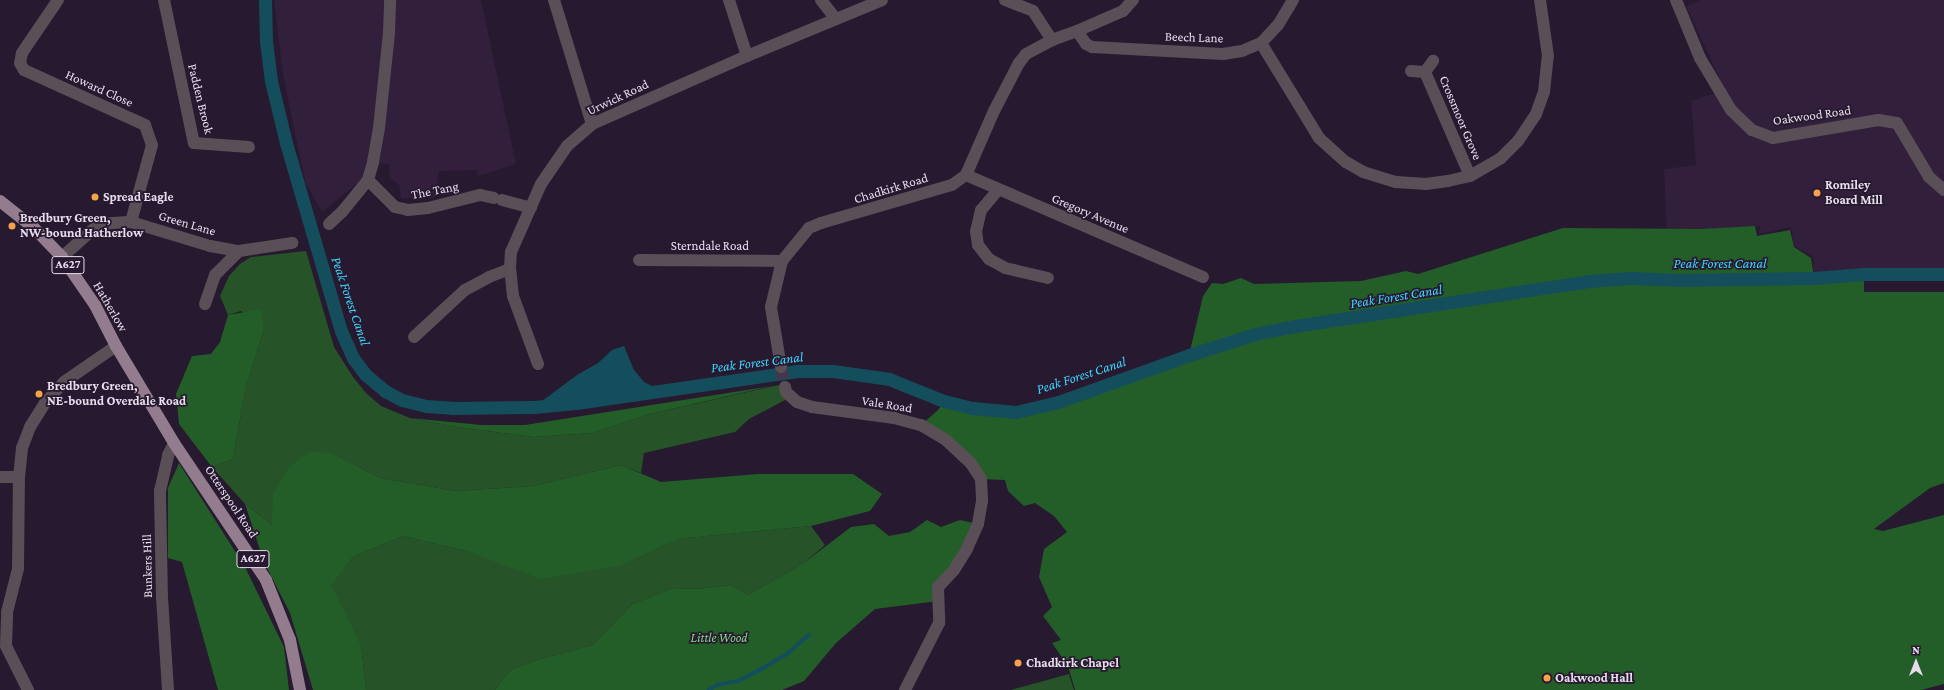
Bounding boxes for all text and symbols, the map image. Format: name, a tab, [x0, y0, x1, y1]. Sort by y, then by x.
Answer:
street label: Beech Lane	[1165, 29, 1223, 47]
street label: Padden Brook	[184, 62, 216, 136]
street label: Howard Close	[63, 67, 135, 111]
street label: Crossmoor Grove	[1435, 74, 1485, 162]
street label: Urwick Road	[585, 77, 651, 119]
street label: Oakwood Road	[1772, 103, 1852, 129]
street label: Chadkirk Road	[852, 170, 930, 208]
place label: Romiley Board Mill	[1825, 178, 1883, 209]
street label: The Tang	[410, 179, 460, 203]
marker: Romiley Board Mill	[1812, 188, 1822, 198]
place label: Spread Eagle	[103, 189, 174, 205]
street label: Gregory Avenue	[1049, 191, 1131, 237]
marker: Spread Eagle	[90, 192, 100, 202]
street label: Green Lane	[157, 208, 217, 240]
place label: Bredbury Green, NW-bound Hatherlow	[20, 211, 143, 242]
marker: Bredbury Green, NW-bound Hatherlow	[7, 221, 17, 231]
street label: Sterndale Road	[671, 238, 749, 254]
water label: Peak Forest Canal	[328, 254, 374, 348]
road number: A627	[51, 255, 85, 275]
water label: Peak Forest Canal	[1674, 255, 1766, 271]
street label: Hatherlow	[89, 279, 131, 335]
water label: Peak Forest Canal	[1349, 280, 1443, 312]
water label: Peak Forest Canal	[710, 348, 804, 376]
water label: Peak Forest Canal	[1034, 353, 1128, 397]
place label: Bredbury Green, NE-bound Overdale Road	[47, 379, 186, 410]
marker: Bredbury Green, NE-bound Overdale Road	[34, 389, 44, 399]
street label: Vale Road	[861, 393, 913, 417]
street label: Otterspool Road	[201, 463, 261, 541]
street label: Bunkers Hill	[140, 534, 156, 598]
road number: A627	[236, 549, 270, 569]
park label: Little Wood	[691, 630, 747, 646]
north arrow	[1896, 642, 1936, 682]
text: N	[1912, 644, 1920, 656]
place label: Chadkirk Chapel	[1026, 655, 1119, 671]
marker: Chadkirk Chapel	[1013, 658, 1023, 668]
place label: Oakwood Hall	[1555, 670, 1633, 686]
marker: Oakwood Hall	[1542, 673, 1552, 683]

